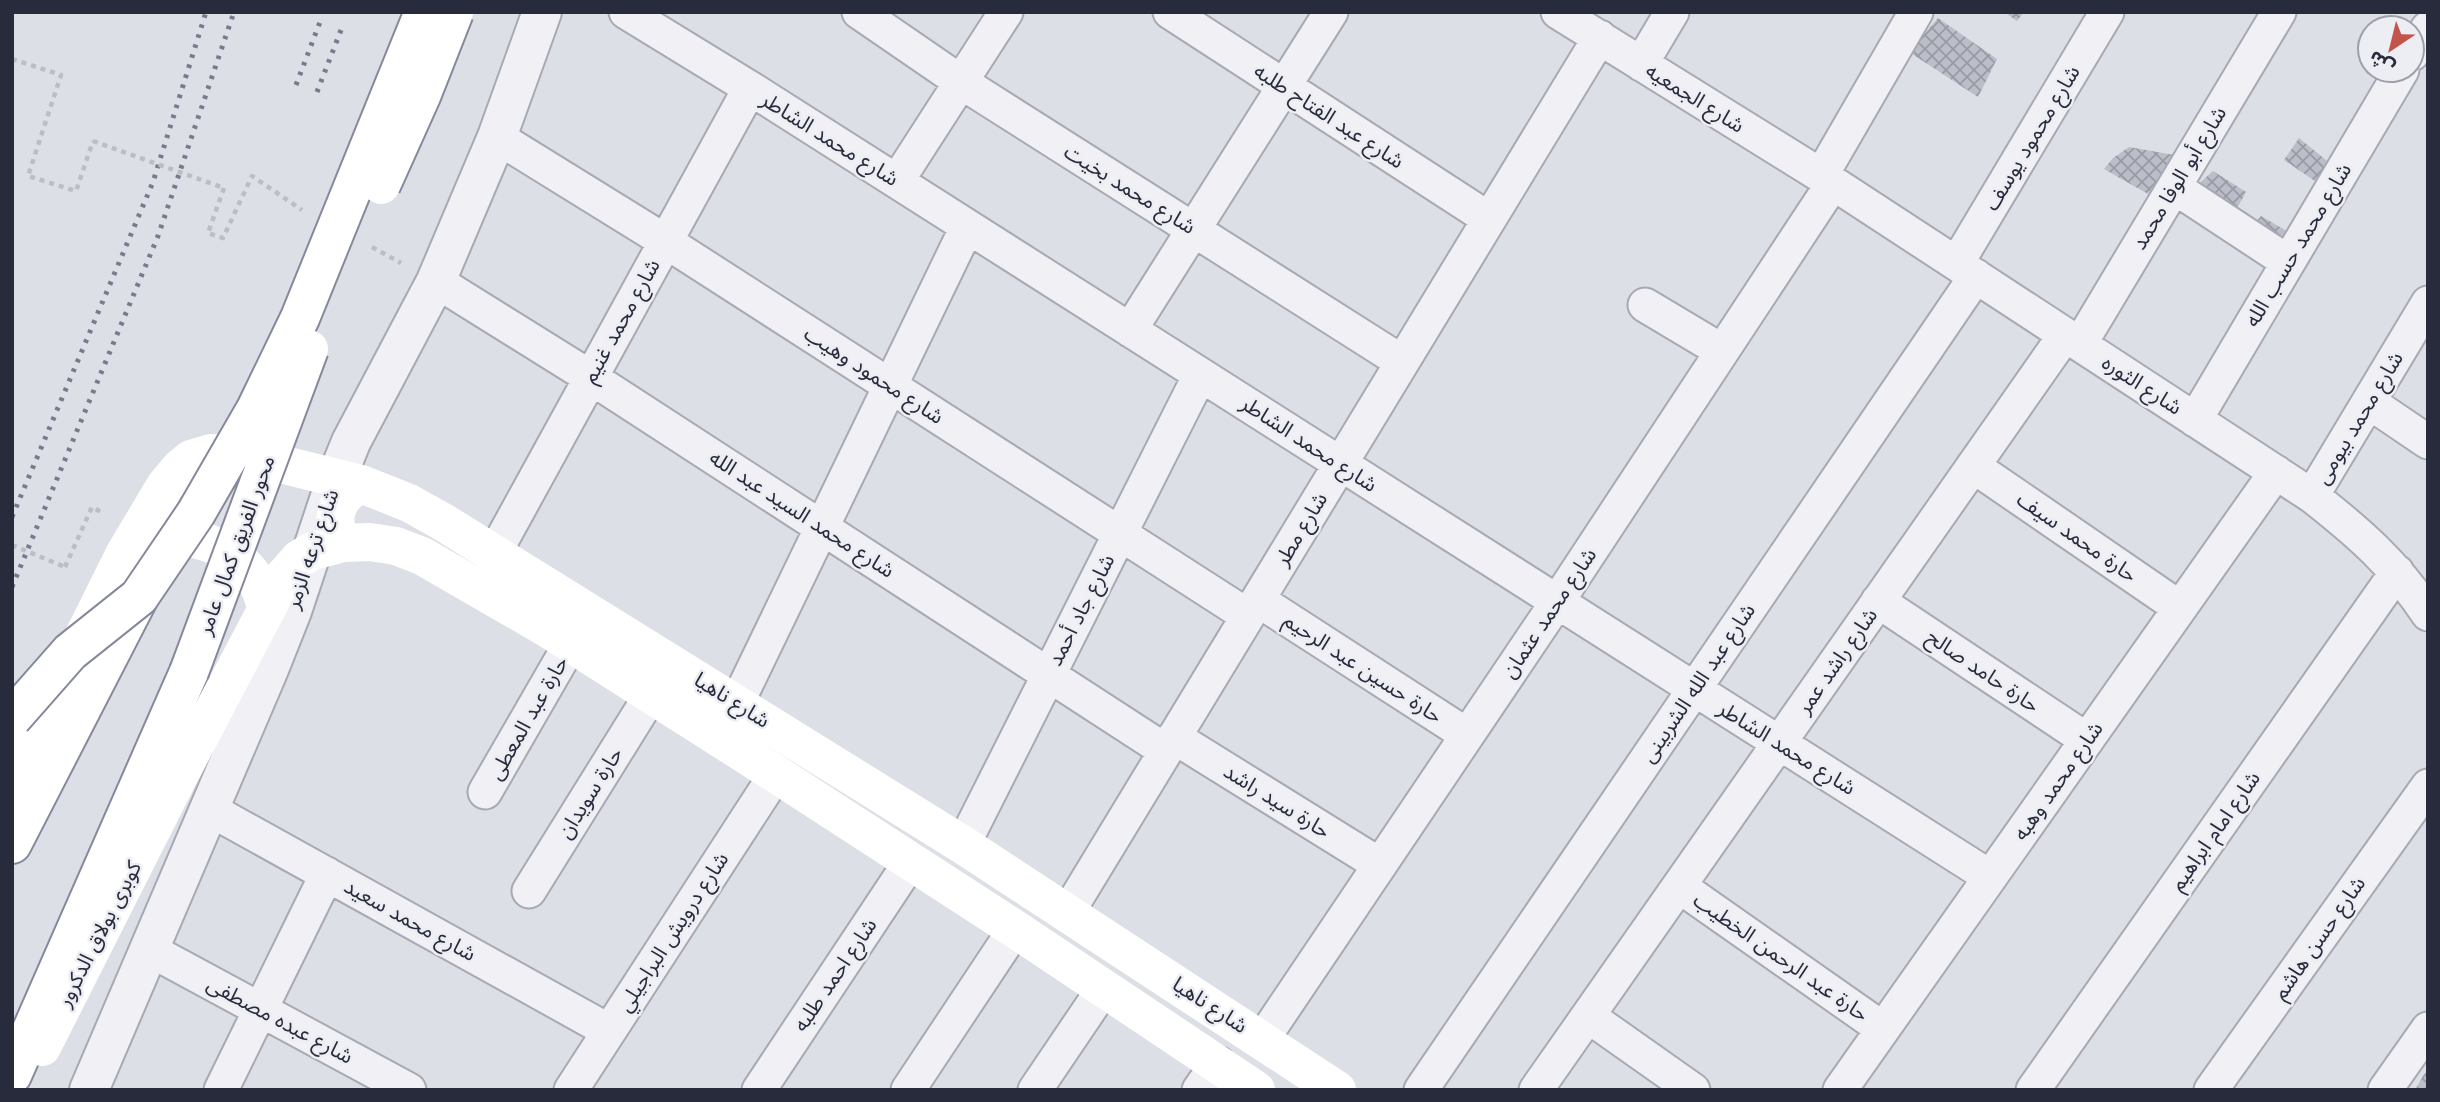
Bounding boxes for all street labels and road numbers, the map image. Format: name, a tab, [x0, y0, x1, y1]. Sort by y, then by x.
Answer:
street label: شارع الجمعيه	[1640, 57, 1749, 140]
street label: شارع عبد الفتاح طلبه	[1248, 58, 1409, 176]
street label: شارع محمود يوسف	[1978, 61, 2087, 216]
street label: شارع محمد الشاطر	[754, 86, 904, 193]
street label: شارع أبو الوفا محمد	[2126, 102, 2234, 255]
street label: شارع محمد بخيت	[1058, 138, 1201, 242]
street label: شارع محمد حسب الله	[2239, 158, 2359, 333]
street label: شارع محمد غنيم	[576, 254, 668, 389]
street label: شارع محمود وهيب	[798, 320, 949, 432]
street label: شارع محمد بيومى	[2309, 347, 2411, 490]
street label: شارع الثوره	[2096, 349, 2187, 422]
street label: شارع محمد الشاطر	[1234, 390, 1382, 499]
street label: شارع محمد السيد عبد الله	[703, 444, 899, 585]
street label: محور الفريق كمال عامر	[191, 452, 281, 639]
street label: شارع ترعه الزمر	[279, 486, 347, 614]
street label: حارة محمد سيف	[2012, 486, 2142, 587]
street label: شارع مطر	[1268, 488, 1335, 572]
street label: شارع محمد عثمان	[1496, 543, 1604, 684]
street label: شارع جاد أحمد	[1042, 550, 1122, 671]
street label: شارع عبد الله الشربينى	[1635, 598, 1763, 769]
street label: شارع راشد عمر	[1790, 603, 1885, 721]
street label: حارة حسين عبد الرحيم	[1278, 607, 1447, 731]
street label: حارة حامد صالح	[1921, 624, 2044, 720]
street label: حارة عبد المعطى	[482, 652, 573, 784]
street label: شارع ناهيا	[688, 667, 775, 735]
street label: شارع محمد الشاطر	[1711, 695, 1861, 802]
street label: شارع محمد وهبه	[2007, 716, 2110, 847]
street label: حارة سويدان	[552, 742, 627, 843]
street label: حارة سيد راشد	[1219, 758, 1335, 843]
street label: شارع امام ابراهيم	[2164, 766, 2268, 898]
street label: شارع درويش البراجيلي	[612, 847, 737, 1018]
street label: كوبرى بولاق الدكرور	[51, 856, 146, 1012]
street label: شارع حسن هاشم	[2267, 871, 2373, 1006]
street label: شارع محمد سعيد	[338, 873, 481, 969]
street label: حارة عبد الرحمن الخطيب	[1689, 887, 1874, 1026]
street label: شارع احمد طلبه	[787, 913, 884, 1038]
street label: شارع عبده مصطفى	[201, 971, 358, 1071]
street label: شارع ناهيا	[1166, 971, 1253, 1041]

